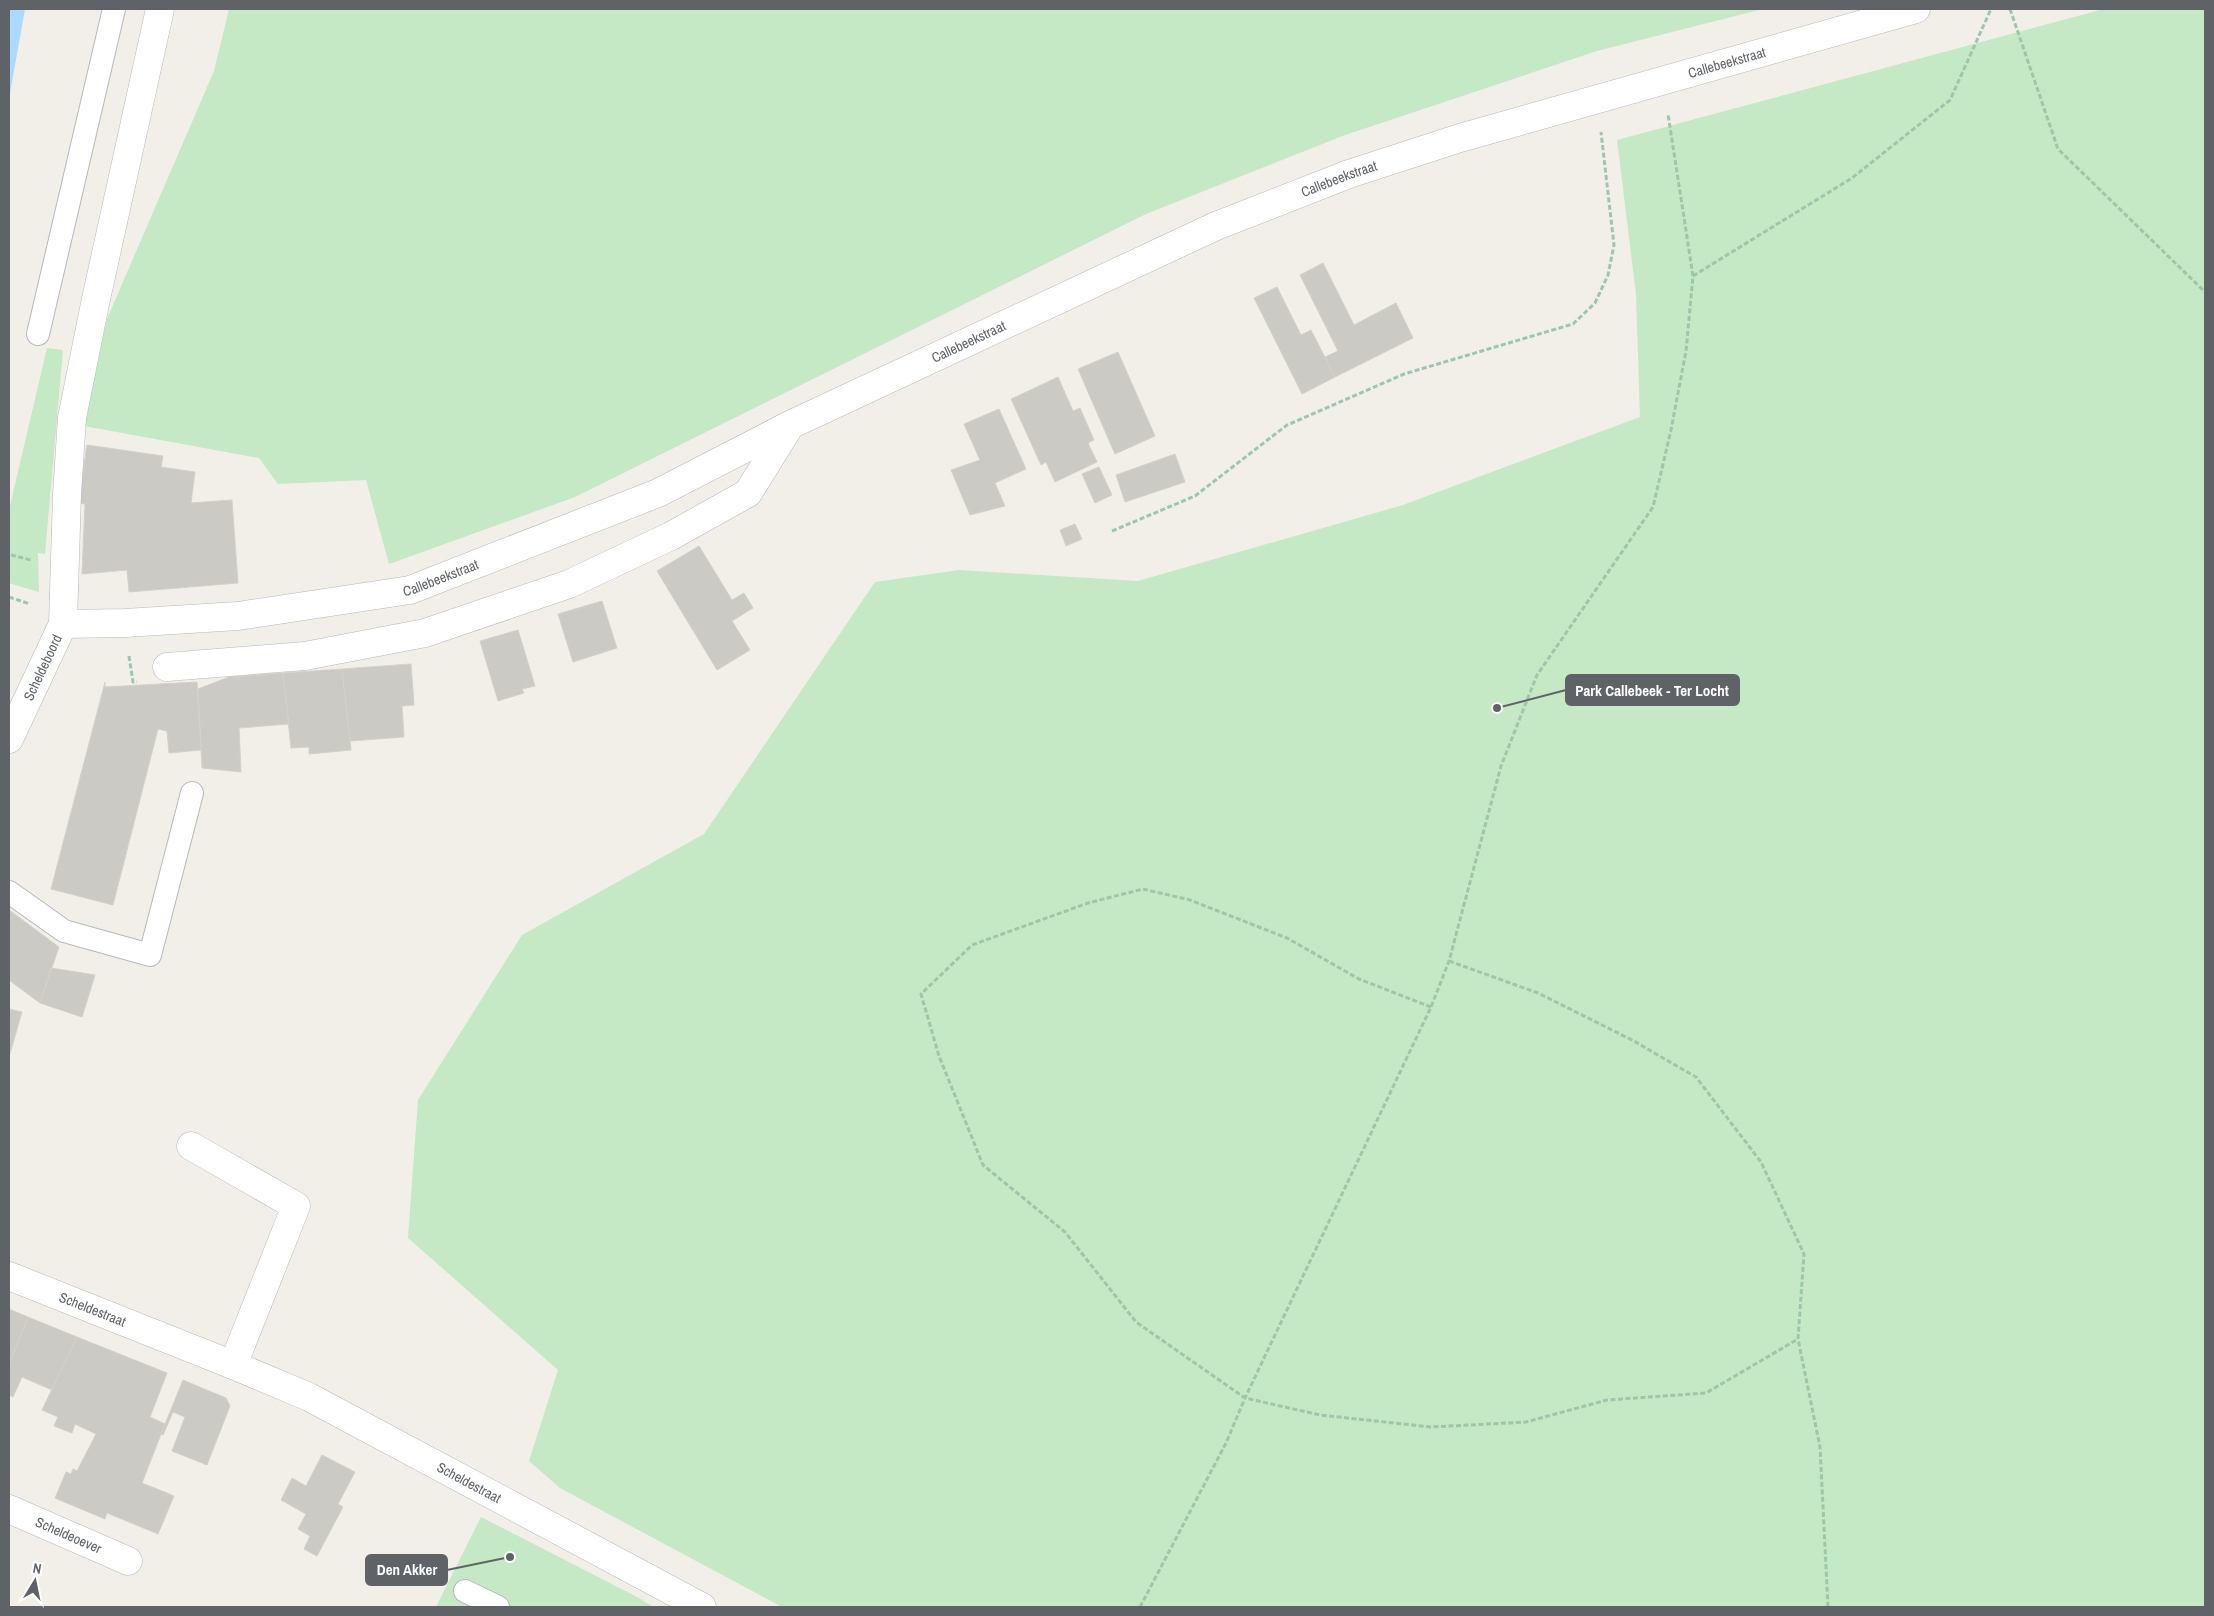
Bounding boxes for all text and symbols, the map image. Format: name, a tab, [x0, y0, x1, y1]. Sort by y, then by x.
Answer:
street label: Callebeekstraat	[1686, 43, 1768, 82]
street label: Callebeekstraat	[1298, 156, 1379, 201]
street label: Callebeekstraat	[929, 317, 1009, 367]
street label: Callebeekstraat	[402, 555, 481, 600]
street label: Scheldeboord	[19, 632, 66, 703]
callout: Park Callebeek - Ter Locht	[1566, 675, 1739, 705]
text: Park Callebeek - Ter Locht	[1575, 680, 1729, 701]
street label: Scheldestraat	[57, 1288, 129, 1331]
street label: Scheldestraat	[434, 1458, 504, 1507]
street label: Scheldeoever	[33, 1513, 105, 1557]
callout: Den Akker	[366, 1555, 447, 1585]
north arrow	[10, 1556, 60, 1606]
text: N	[32, 1559, 43, 1578]
text: Den Akker	[377, 1559, 437, 1580]

